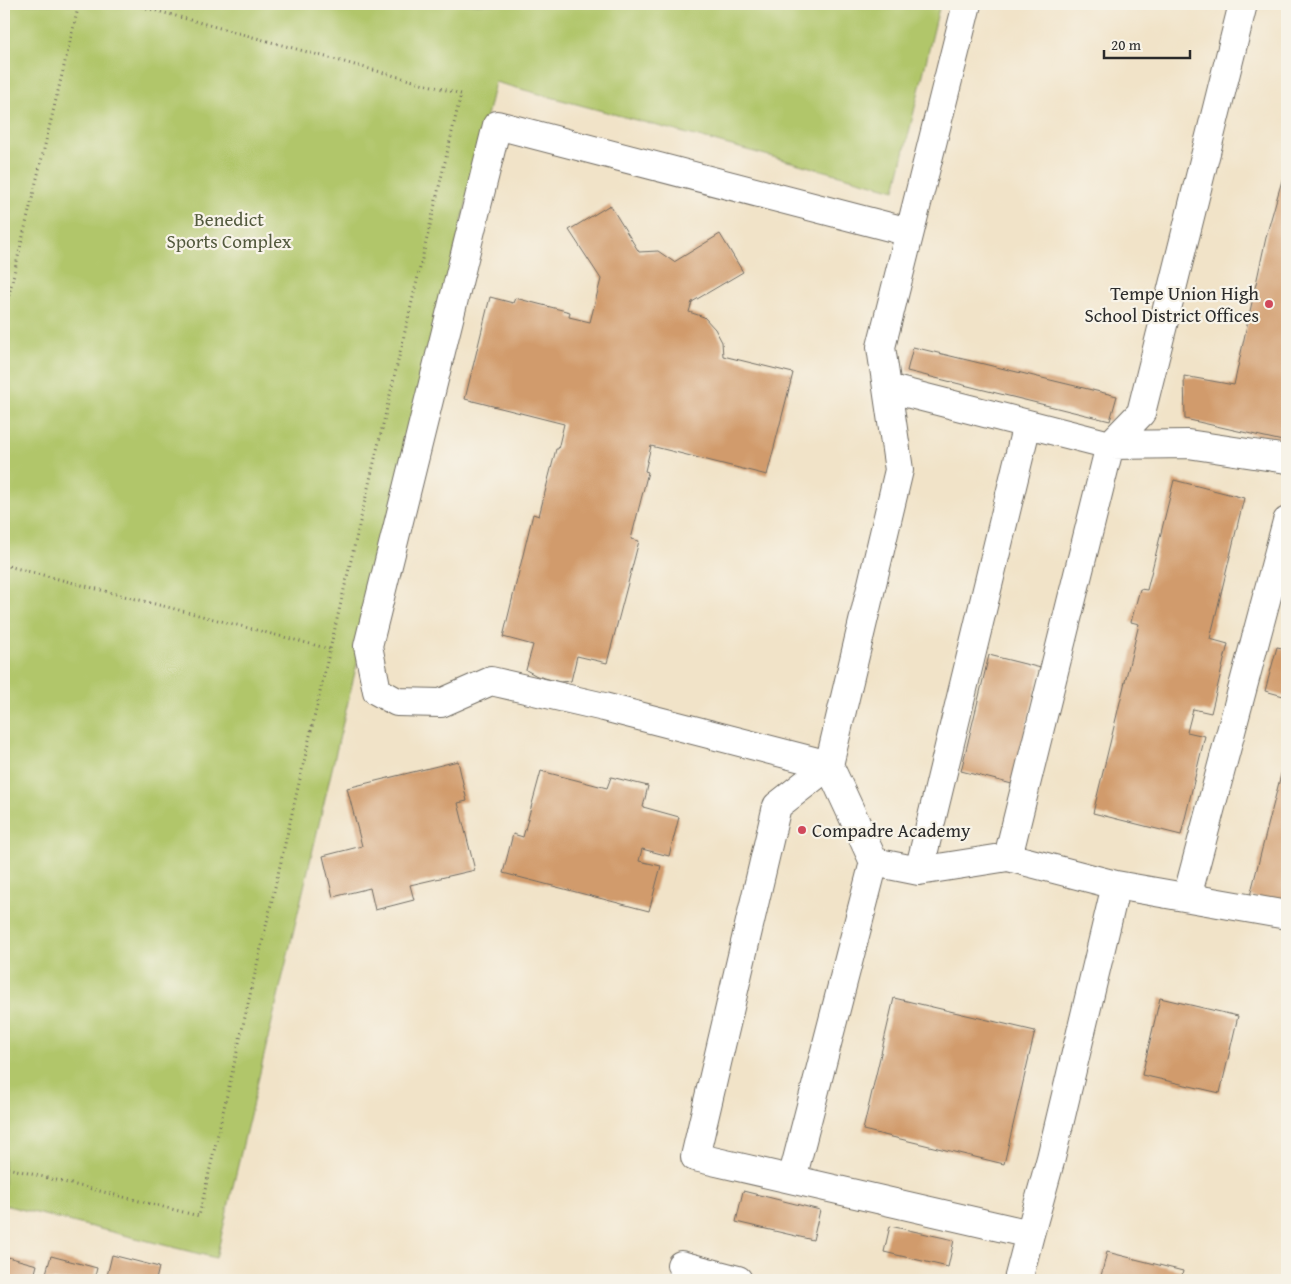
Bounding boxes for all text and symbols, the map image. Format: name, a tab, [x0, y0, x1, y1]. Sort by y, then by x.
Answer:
scale bar	[1104, 28, 1190, 60]
text: 20 m	[1111, 34, 1142, 55]
park label: Benedict Sports Complex	[167, 205, 292, 255]
place label: Tempe Union High School District Offices	[1084, 279, 1259, 329]
marker: Tempe Union High School District Offices	[1263, 298, 1275, 310]
place label: Compadre Academy	[812, 816, 971, 844]
marker: Compadre Academy	[796, 824, 808, 836]

